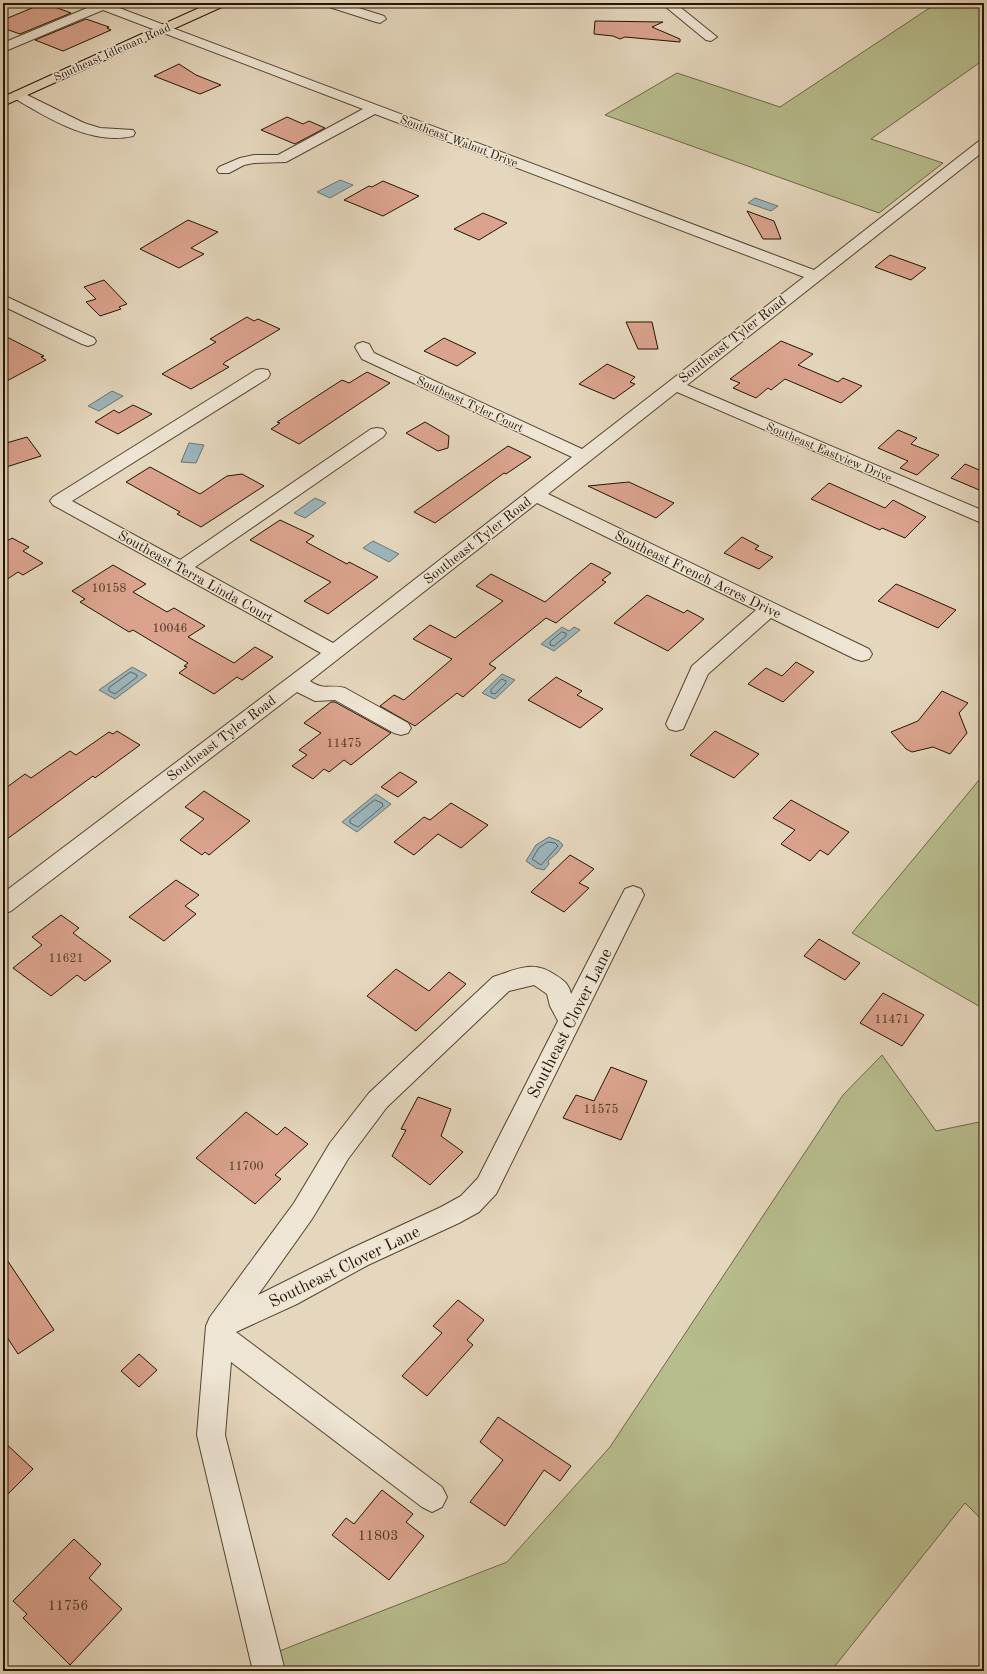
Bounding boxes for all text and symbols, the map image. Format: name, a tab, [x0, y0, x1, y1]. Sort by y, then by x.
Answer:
street label: Southeast Idleman Road	[52, 22, 173, 84]
street label: Southeast Walnut Drive	[398, 114, 520, 170]
street label: Southeast Tyler Road	[676, 294, 789, 386]
street label: Southeast Tyler Court	[414, 375, 525, 435]
street label: Southeast Eastview Drive	[764, 421, 894, 485]
street label: Southeast Tyler Road	[421, 495, 534, 587]
street label: Southeast Terra Linda Court	[116, 528, 276, 625]
street label: Southeast French Acres Drive	[612, 528, 783, 621]
house number: 10158	[92, 582, 126, 595]
house number: 10046	[153, 623, 187, 635]
street label: Southeast Tyler Road	[165, 693, 279, 784]
house number: 11475	[327, 737, 361, 750]
street label: Southeast Clover Lane	[525, 946, 616, 1101]
house number: 11621	[49, 953, 83, 965]
house number: 11471	[875, 1014, 909, 1026]
house number: 11575	[584, 1103, 618, 1116]
house number: 11700	[229, 1161, 263, 1173]
street label: Southeast Clover Lane	[266, 1223, 423, 1311]
house number: 11803	[358, 1529, 398, 1543]
house number: 11756	[48, 1599, 88, 1613]

